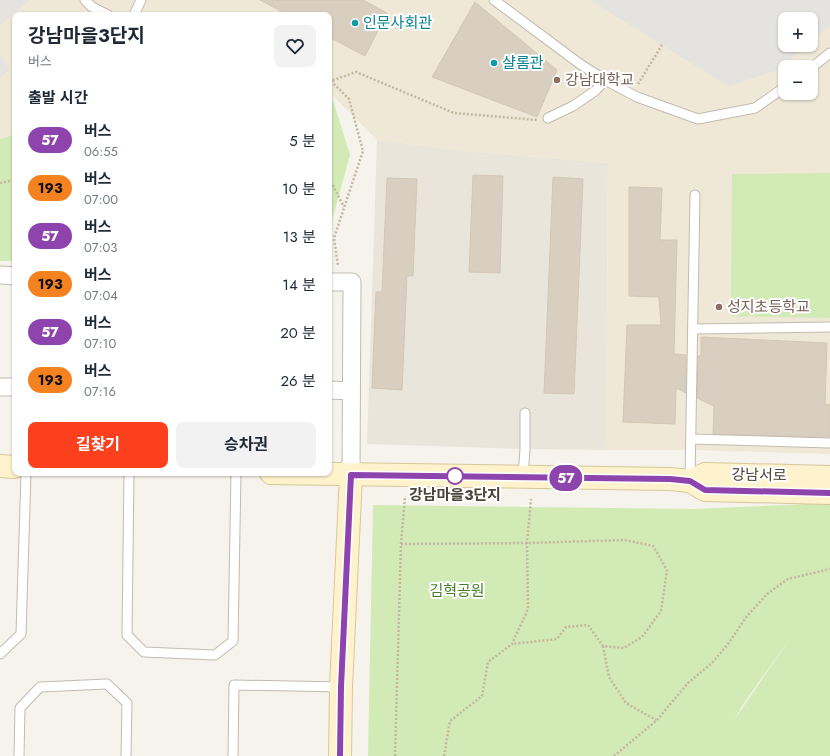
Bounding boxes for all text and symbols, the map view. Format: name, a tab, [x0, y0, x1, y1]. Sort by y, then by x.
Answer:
place label: 인문사회관	[363, 12, 432, 34]
map controls	[778, 12, 818, 100]
button: +	[778, 12, 818, 52]
marker: 인문사회관	[350, 18, 360, 28]
text: 강남마을3단지	[28, 22, 145, 49]
button: heart	[274, 25, 316, 67]
text: 버스	[28, 52, 52, 71]
place label: 샬롬관	[502, 52, 544, 74]
marker: 샬롬관	[489, 58, 499, 68]
button: −	[778, 60, 818, 100]
place label: 강남대학교	[565, 69, 634, 91]
marker: 강남대학교	[552, 75, 562, 85]
text: 출발 시간	[28, 87, 88, 109]
text: 버스	[84, 120, 112, 142]
text: 57	[41, 130, 59, 150]
text: 5 분	[289, 130, 316, 152]
text: 06:55	[84, 142, 118, 161]
text: 버스	[84, 168, 112, 190]
text: 193	[37, 178, 63, 198]
text: 10 분	[282, 178, 316, 200]
text: 07:00	[84, 190, 118, 209]
text: 버스	[84, 216, 112, 238]
text: 57	[41, 226, 59, 246]
text: 13 분	[283, 226, 316, 248]
text: 07:03	[84, 238, 117, 257]
text: 버스	[84, 264, 112, 286]
text: 193	[37, 274, 63, 294]
text: 14 분	[282, 274, 316, 296]
text: 07:04	[84, 286, 118, 305]
place label: 성지초등학교	[727, 296, 810, 318]
marker: 성지초등학교	[714, 302, 724, 312]
text: 버스	[84, 312, 112, 334]
text: 57	[41, 322, 59, 342]
text: 20 분	[280, 322, 316, 344]
text: 07:10	[84, 334, 116, 353]
text: 버스	[84, 360, 112, 382]
text: 193	[37, 370, 63, 390]
text: 26 분	[281, 370, 316, 392]
text: 07:16	[84, 382, 116, 401]
button: 길찾기	[28, 422, 168, 468]
button: 승차권	[176, 422, 316, 468]
street label: 강남서로	[731, 464, 787, 486]
line badge: 57	[548, 465, 584, 491]
marker: 강남마을3단지	[446, 467, 464, 485]
text: 57	[557, 468, 575, 488]
place label: 강남마을3단지	[409, 484, 501, 506]
park label: 김혁공원	[429, 580, 485, 602]

